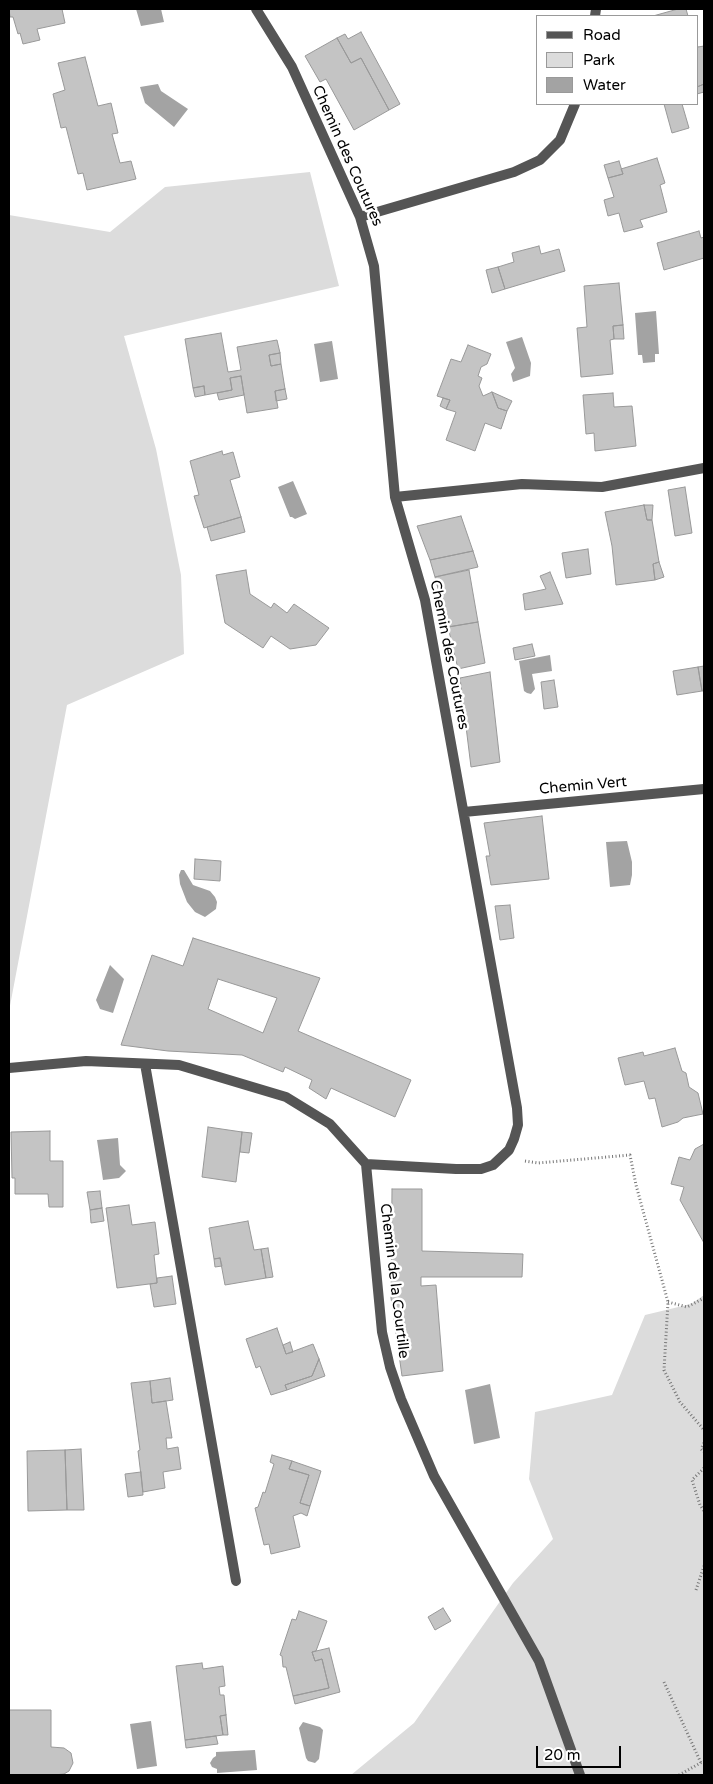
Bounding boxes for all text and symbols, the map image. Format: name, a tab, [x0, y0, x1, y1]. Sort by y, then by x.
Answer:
legend	[536, 15, 698, 105]
text: Road	[583, 26, 621, 44]
text: Park	[583, 51, 615, 69]
text: Water	[583, 76, 626, 94]
street label: Chemin des Coutures	[308, 83, 386, 229]
street label: Chemin des Coutures	[426, 579, 472, 731]
street label: Chemin Vert	[538, 773, 628, 799]
street label: Chemin de la Courtille	[376, 1202, 412, 1360]
scale bar	[538, 1736, 623, 1768]
text: 20 m	[544, 1746, 581, 1764]

